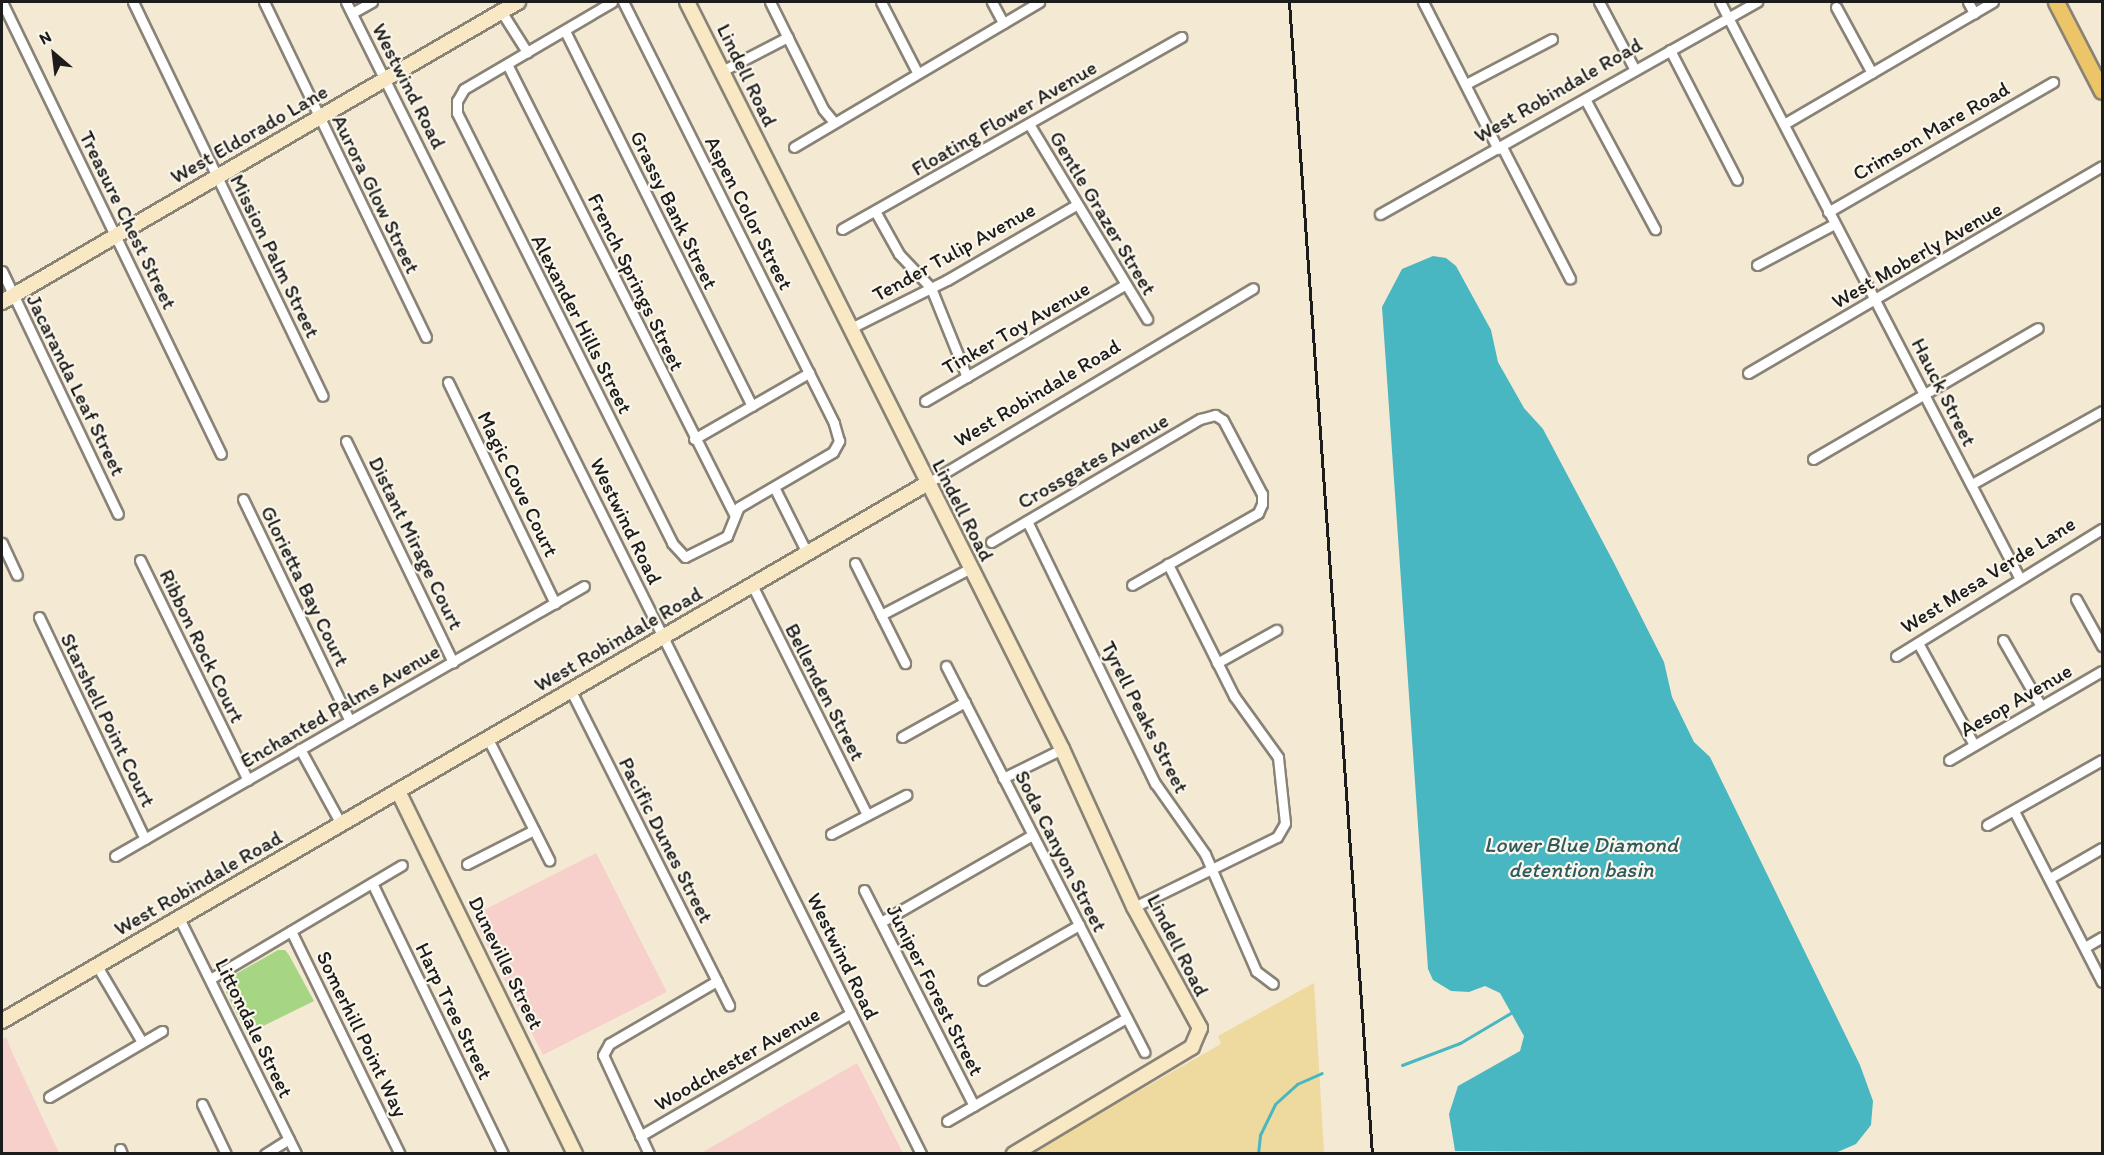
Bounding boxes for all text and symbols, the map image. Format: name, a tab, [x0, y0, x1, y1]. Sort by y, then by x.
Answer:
street label: Westwind Road	[367, 19, 451, 153]
street label: Lindell Road	[711, 20, 783, 130]
north arrow	[24, 24, 84, 84]
text: N	[36, 27, 55, 49]
street label: West Robindale Road	[1470, 32, 1646, 148]
street label: Floating Flower Avenue	[907, 55, 1101, 181]
street label: Crimson Mare Road	[1848, 76, 2014, 186]
street label: West Eldorado Lane	[166, 79, 332, 189]
street label: Aurora Glow Street	[327, 111, 425, 277]
street label: Grassy Bank Street	[624, 126, 724, 294]
street label: Gentle Grazer Street	[1044, 126, 1162, 300]
street label: Treasure Chest Street	[74, 127, 182, 313]
street label: Aspen Color Street	[699, 132, 799, 294]
street label: Mission Palm Street	[225, 170, 325, 342]
street label: French Springs Street	[582, 189, 690, 375]
street label: West Moberly Avenue	[1828, 196, 2006, 314]
street label: Tender Tulip Avenue	[869, 197, 1039, 307]
street label: Alexander Hills Street	[526, 230, 638, 418]
street label: Tinker Toy Avenue	[939, 276, 1093, 380]
street label: Jacaranda Leaf Street	[21, 290, 131, 480]
street label: West Robindale Road	[950, 334, 1124, 452]
street label: Hauck Street	[1906, 334, 1982, 450]
street label: Magic Cove Court	[472, 407, 564, 561]
street label: Crossgates Avenue	[1013, 408, 1173, 514]
street label: Distant Mirage Court	[363, 452, 469, 634]
street label: Westwind Road	[585, 454, 667, 588]
street label: Lindell Road	[927, 455, 999, 565]
street label: Glorietta Bay Court	[255, 501, 355, 671]
street label: West Mesa Verde Lane	[1897, 512, 2079, 638]
street label: Ribbon Rock Court	[154, 565, 250, 727]
street label: West Robindale Road	[530, 581, 706, 697]
street label: Bellenden Street	[780, 619, 870, 765]
street label: Starshell Point Court	[55, 629, 161, 811]
street label: Tyrell Peaks Street	[1096, 637, 1194, 797]
street label: Enchanted Palms Avenue	[236, 639, 444, 773]
street label: Aesop Avenue	[1956, 658, 2076, 742]
street label: Pacific Dunes Street	[613, 753, 719, 927]
street label: Soda Canyon Street	[1009, 766, 1113, 936]
street label: West Robindale Road	[110, 825, 286, 941]
water label: Lower Blue Diamond detention basin	[1484, 831, 1678, 882]
street label: Westwind Road	[802, 889, 884, 1023]
street label: Lindell Road	[1142, 890, 1214, 1000]
street label: Duneville Street	[463, 893, 549, 1033]
street label: Juniper Forest Street	[881, 900, 989, 1080]
street label: Harp Tree Street	[410, 939, 498, 1083]
street label: Somerhill Point Way	[311, 947, 413, 1121]
street label: Littondale Street	[209, 954, 299, 1102]
street label: Woodchester Avenue	[650, 1001, 824, 1117]

